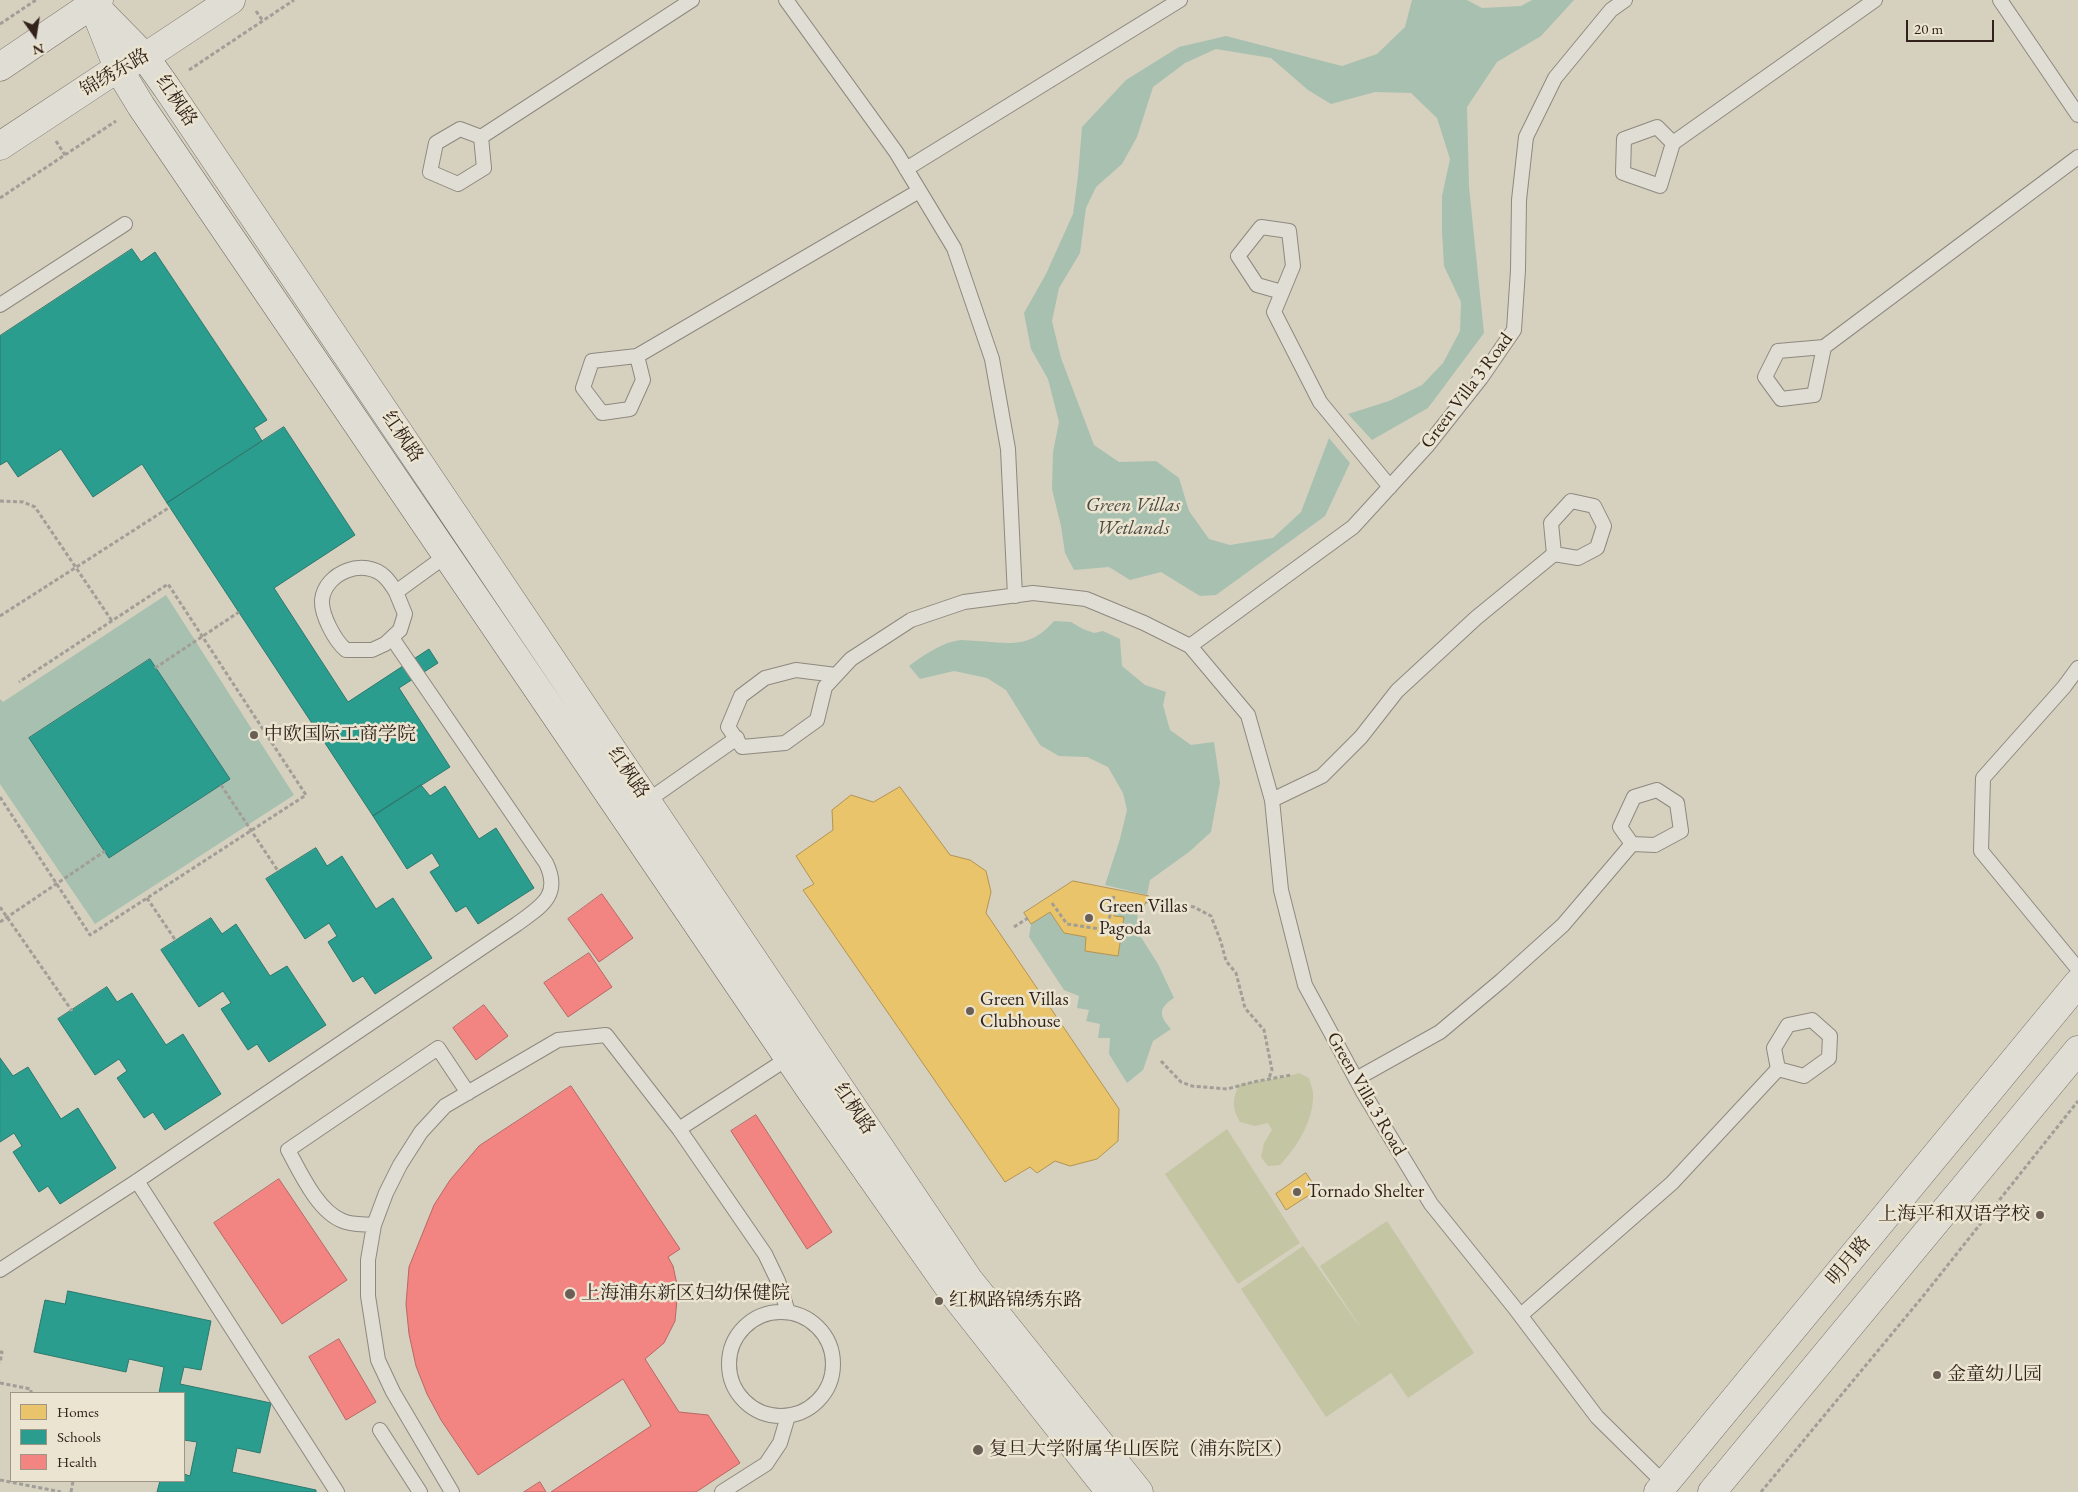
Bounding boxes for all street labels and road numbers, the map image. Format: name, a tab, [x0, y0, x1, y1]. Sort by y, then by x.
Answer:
street label: 锦绣东路	[76, 44, 154, 102]
street label: 红枫路	[151, 71, 201, 131]
street label: Green Villa 3 Road	[1416, 329, 1518, 453]
street label: 红枫路	[377, 407, 427, 467]
street label: 红枫路	[603, 743, 653, 803]
street label: Green Villa 3 Road	[1321, 1028, 1411, 1160]
street label: 红枫路	[829, 1079, 879, 1139]
street label: 明月路	[1822, 1232, 1876, 1290]

